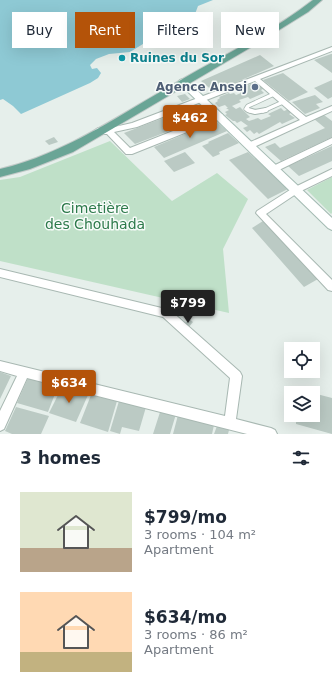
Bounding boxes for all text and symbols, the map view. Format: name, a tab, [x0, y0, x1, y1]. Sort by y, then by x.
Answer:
chip: Buy	[12, 12, 67, 48]
chip: Rent	[75, 12, 135, 48]
chip: Filters	[143, 12, 213, 48]
chip: New	[221, 12, 279, 48]
place label: Ruines du Sor	[130, 51, 224, 65]
marker: Ruines du Sor	[117, 53, 127, 63]
place label: Agence Ansej	[156, 80, 247, 94]
marker: Agence Ansej	[250, 82, 260, 92]
pin: $462	[166, 105, 214, 139]
text: $462	[172, 110, 208, 125]
park label: Cimetière des Chouhada	[45, 200, 145, 232]
pin: $799	[164, 290, 212, 324]
text: $799	[170, 295, 206, 310]
map controls	[284, 342, 320, 422]
button: locate	[284, 342, 320, 378]
pin: $634	[45, 370, 93, 404]
text: $634	[51, 375, 87, 390]
button: layers	[284, 386, 320, 422]
icon: filters	[290, 447, 312, 469]
text: 3 homes	[20, 448, 101, 468]
text: $799/mo	[144, 507, 227, 527]
icon: home	[52, 508, 100, 556]
text: 3 rooms · 104 m²	[144, 527, 256, 542]
text: Apartment	[144, 542, 214, 557]
text: $634/mo	[144, 607, 227, 627]
icon: home	[52, 608, 100, 656]
text: 3 rooms · 86 m²	[144, 627, 248, 642]
text: Apartment	[144, 642, 214, 657]

